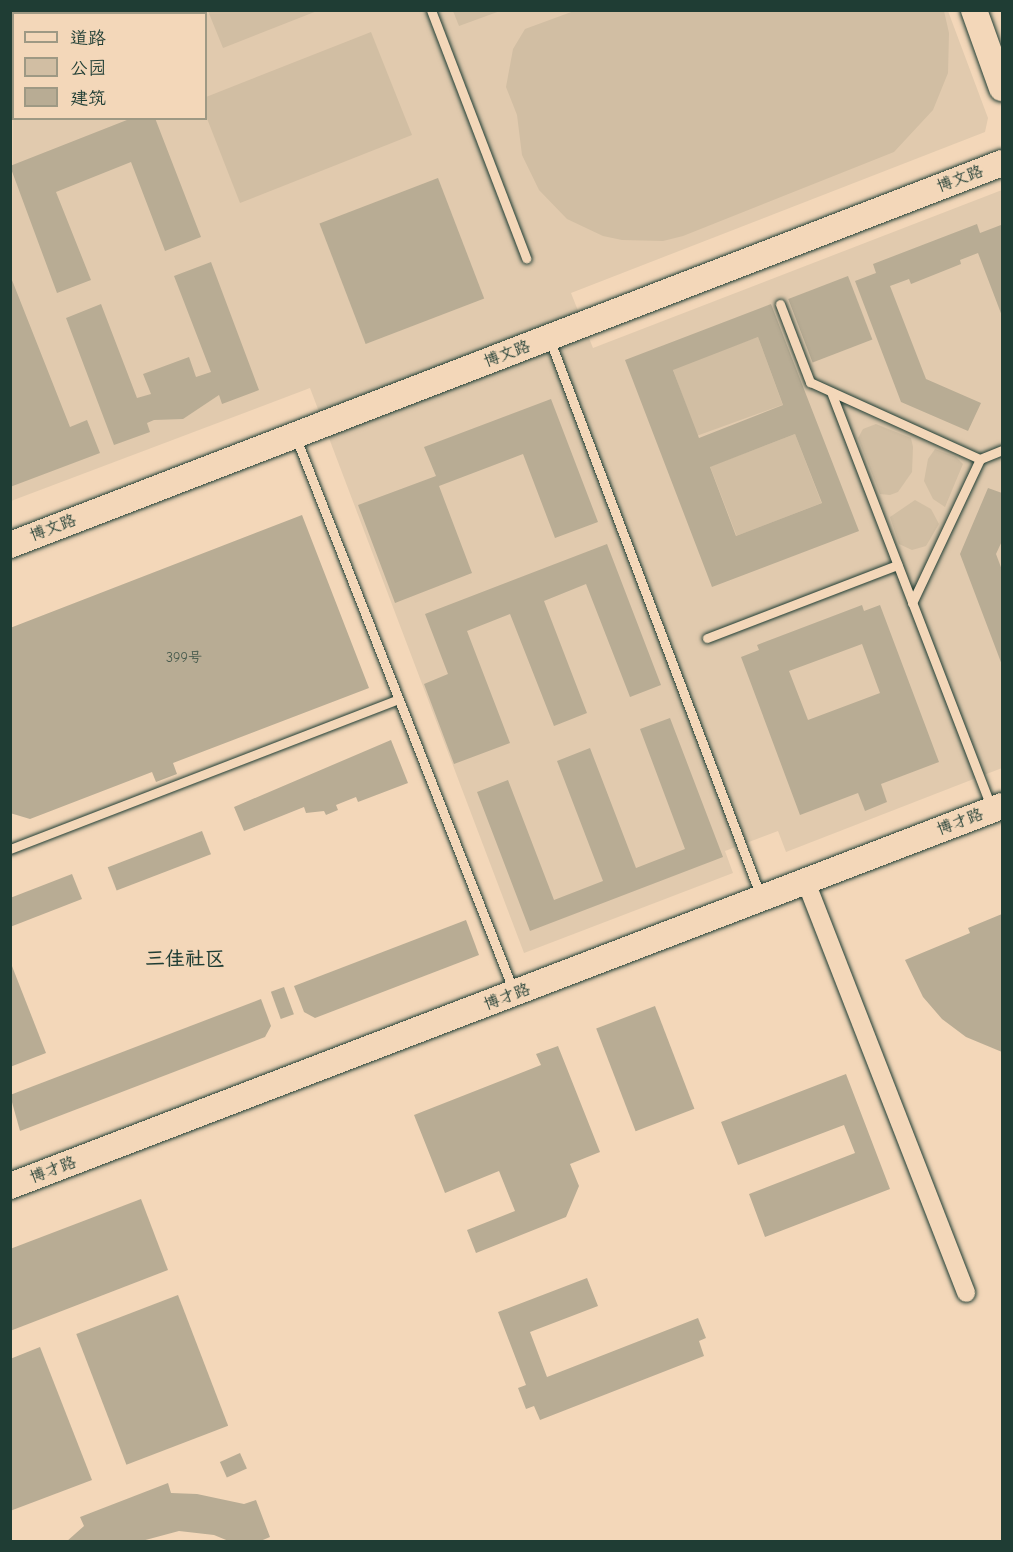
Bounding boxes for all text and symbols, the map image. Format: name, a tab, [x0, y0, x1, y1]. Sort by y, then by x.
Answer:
legend	[12, 12, 207, 120]
text: 道路	[70, 28, 106, 49]
text: 公园	[70, 58, 106, 79]
text: 建筑	[70, 88, 106, 109]
street label: 博文路	[934, 161, 986, 197]
street label: 博文路	[481, 336, 533, 372]
street label: 博文路	[27, 510, 79, 546]
house number: 399号	[166, 650, 202, 666]
street label: 博才路	[934, 804, 986, 840]
district label: 三佳社区	[145, 946, 225, 970]
street label: 博才路	[481, 979, 533, 1015]
street label: 博才路	[27, 1152, 79, 1188]

